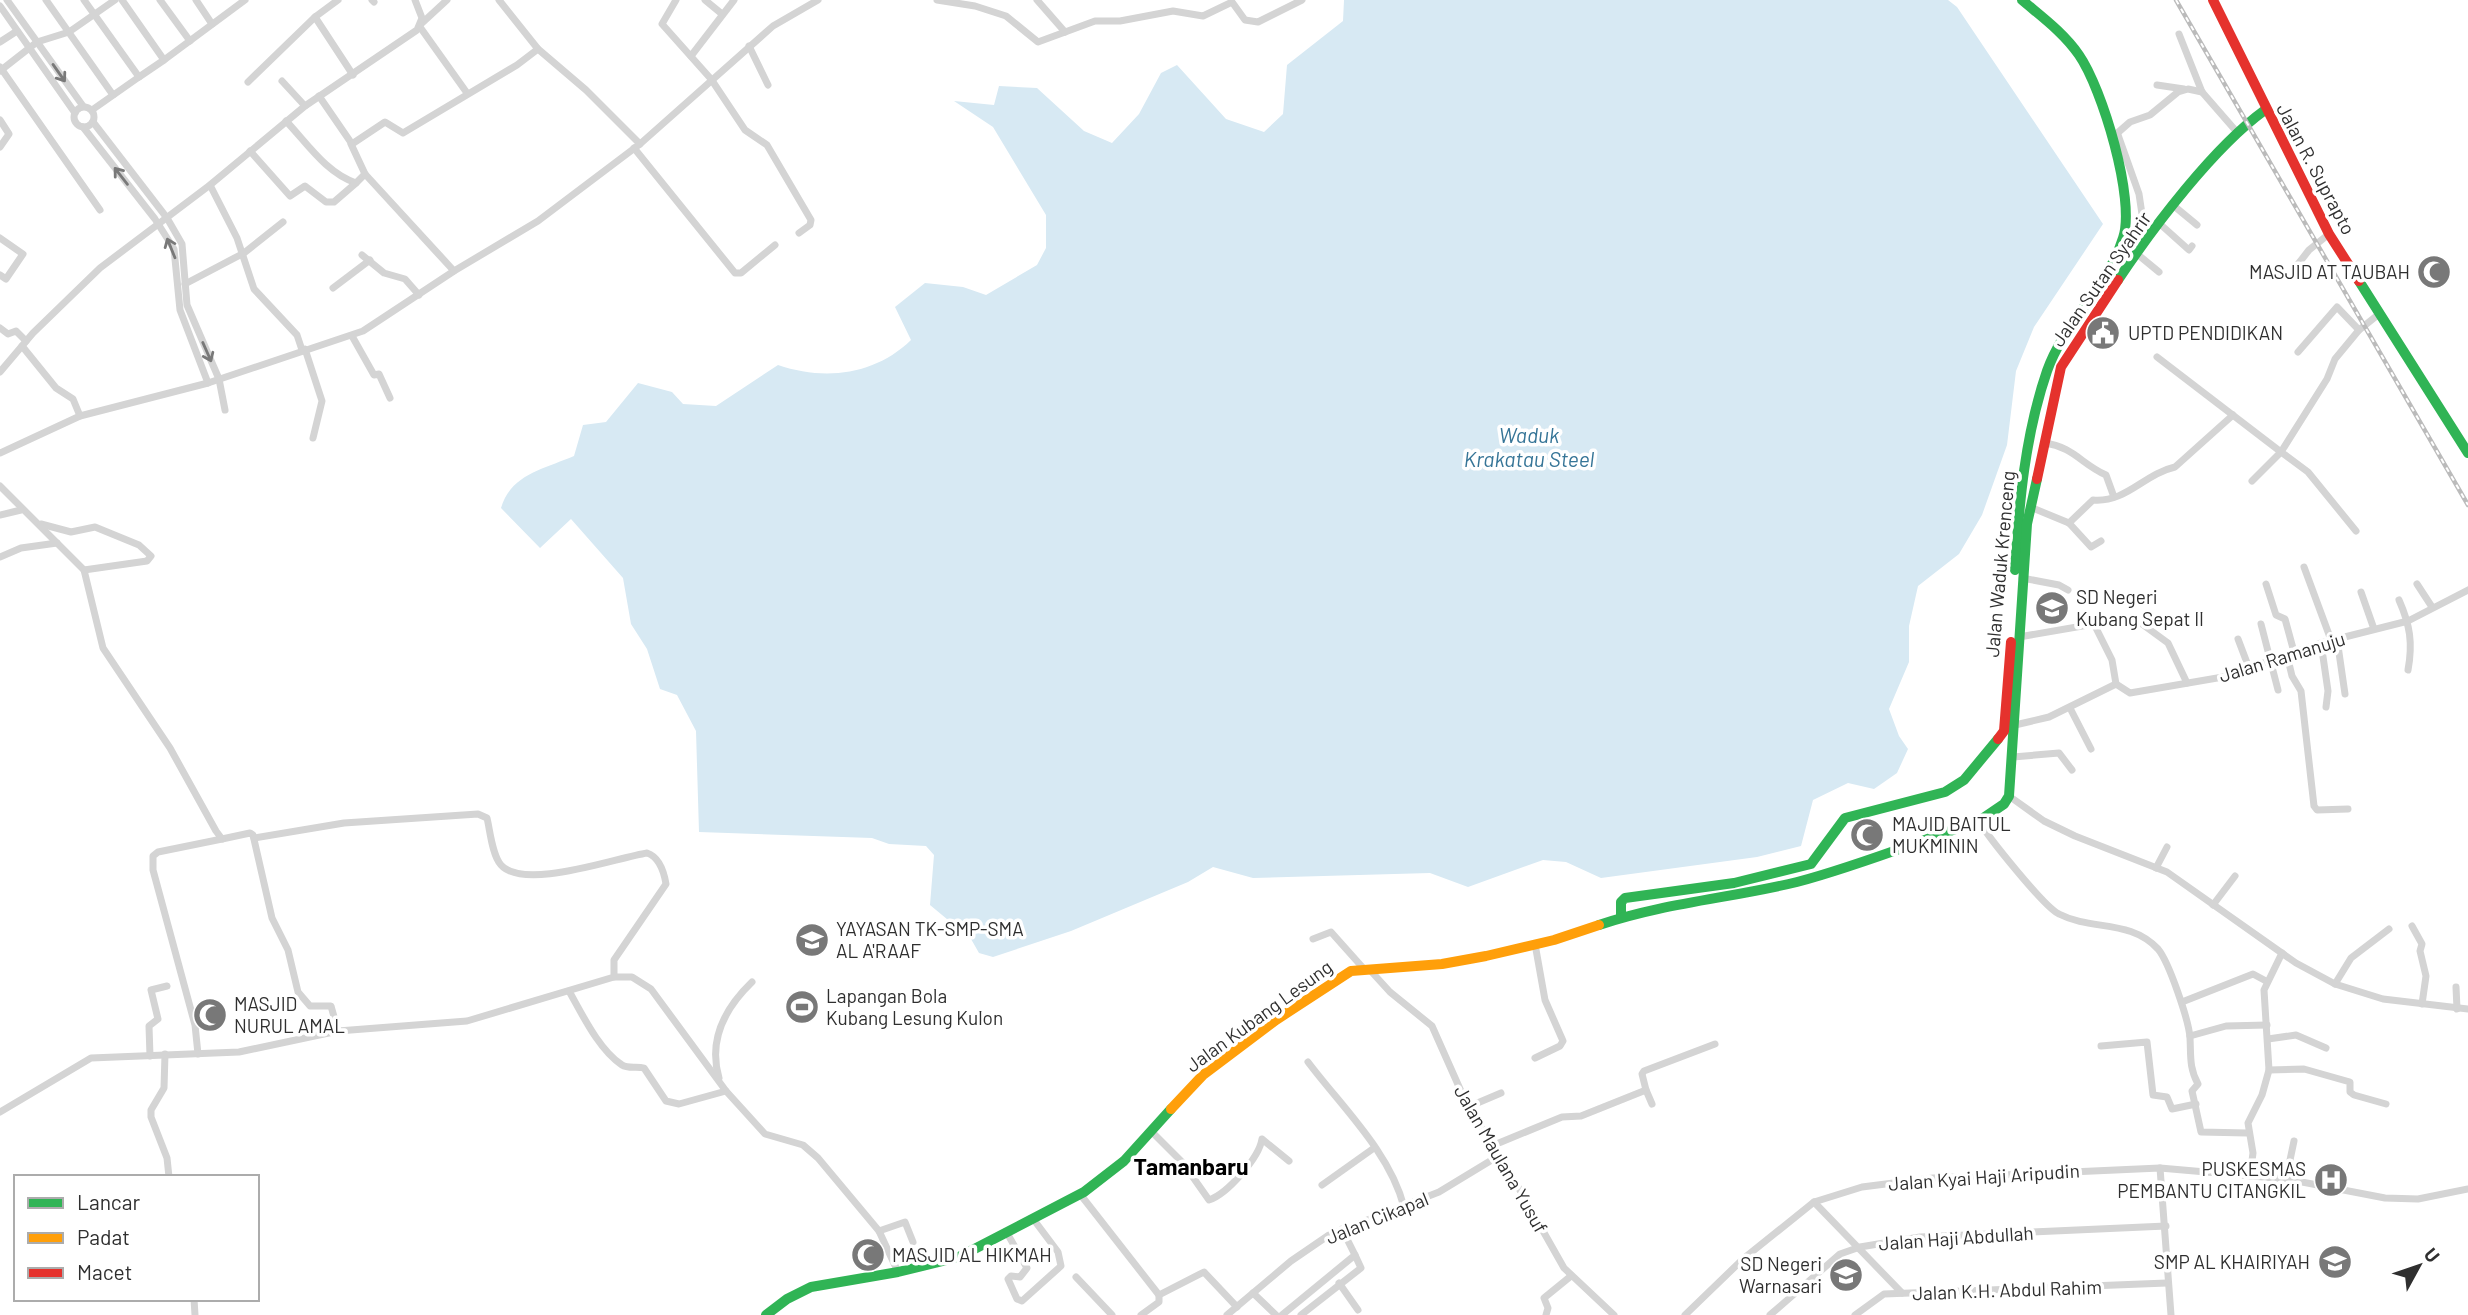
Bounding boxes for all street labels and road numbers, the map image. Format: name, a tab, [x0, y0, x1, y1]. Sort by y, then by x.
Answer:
street label: Jalan R. Suprapto	[2272, 99, 2361, 238]
street label: Jalan Sutan Syahrir	[2046, 207, 2156, 350]
street label: Jalan Waduk Krenceng	[1980, 470, 2019, 658]
street label: Jalan Ramanuju	[2216, 626, 2348, 687]
street label: Jalan Kubang Lesung	[1181, 955, 1336, 1076]
street label: Jalan Maulana Yusuf	[1450, 1081, 1553, 1237]
street label: Jalan Kyai Haji Aripudin	[1887, 1158, 2080, 1195]
street label: Jalan Cikapal	[1322, 1186, 1432, 1249]
street label: Jalan Haji Abdullah	[1878, 1221, 2034, 1254]
street label: Jalan K.H. Abdul Rahim	[1912, 1275, 2102, 1304]

